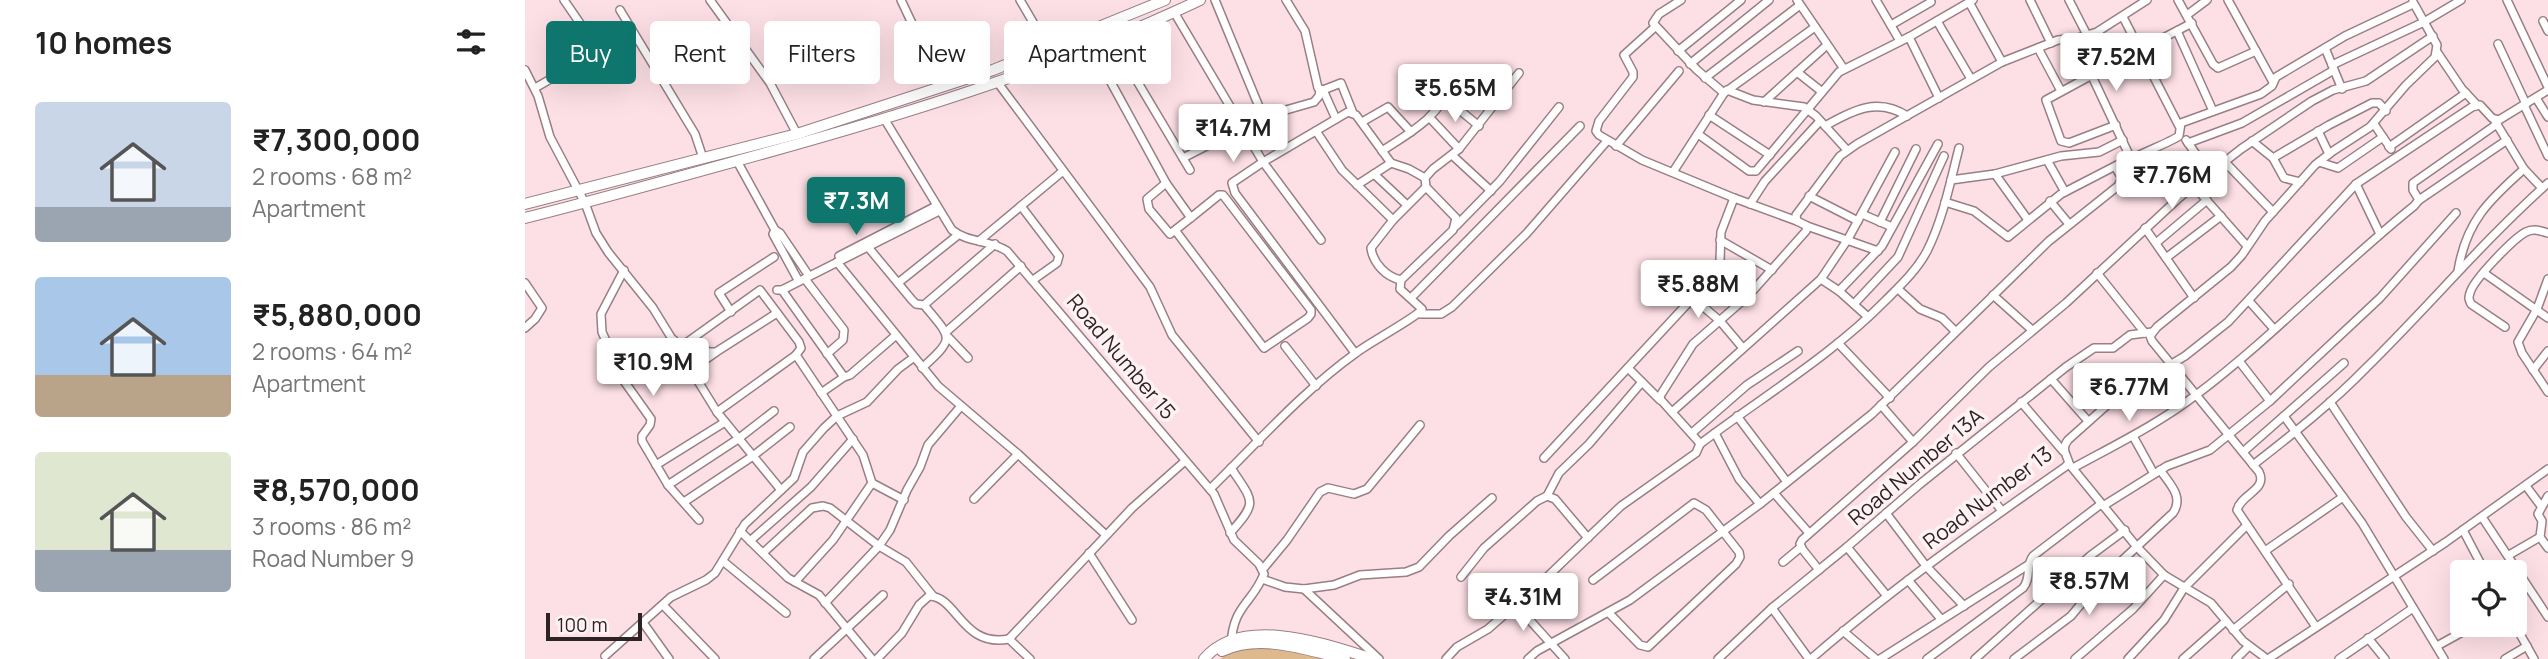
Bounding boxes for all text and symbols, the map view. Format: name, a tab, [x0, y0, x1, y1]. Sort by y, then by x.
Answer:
chip: Buy	[546, 21, 636, 84]
chip: Rent	[650, 21, 750, 84]
chip: Filters	[764, 21, 880, 84]
chip: New	[894, 21, 990, 84]
chip: Apartment	[1004, 21, 1171, 84]
text: 10 homes	[35, 22, 172, 63]
icon: filters	[452, 23, 490, 61]
pin: ₹7.52M	[2059, 34, 2173, 93]
text: ₹7.52M	[2076, 40, 2156, 72]
pin: ₹5.65M	[1398, 64, 1512, 124]
text: ₹5.65M	[1414, 71, 1496, 103]
pin: ₹14.7M	[1176, 104, 1290, 164]
text: ₹14.7M	[1195, 111, 1271, 143]
text: ₹7,300,000	[252, 119, 420, 160]
icon: home	[91, 130, 175, 214]
pin: ₹7.76M	[2115, 152, 2229, 211]
text: ₹7.76M	[2132, 158, 2212, 190]
text: 2 rooms · 68 m²	[252, 160, 412, 192]
pin: ₹7.3M	[807, 177, 905, 237]
text: ₹7.3M	[823, 184, 889, 216]
text: Apartment	[252, 192, 366, 224]
pin: ₹5.88M	[1641, 260, 1755, 320]
text: ₹5.88M	[1657, 267, 1739, 299]
street label: Road Number 15	[1061, 288, 1182, 425]
text: ₹5,880,000	[252, 294, 422, 335]
icon: home	[91, 305, 175, 389]
text: 2 rooms · 64 m²	[252, 335, 412, 367]
pin: ₹10.9M	[596, 338, 710, 398]
text: ₹10.9M	[613, 345, 693, 377]
pin: ₹6.77M	[2072, 364, 2186, 423]
text: Apartment	[252, 367, 366, 399]
text: ₹6.77M	[2089, 370, 2169, 402]
street label: Road Number 13A	[1843, 403, 1989, 531]
street label: Road Number 13	[1919, 441, 2057, 555]
text: ₹8,570,000	[252, 469, 420, 510]
icon: home	[91, 480, 175, 564]
text: 3 rooms · 86 m²	[252, 510, 412, 542]
text: Road Number 9	[252, 542, 414, 574]
pin: ₹8.57M	[2032, 558, 2146, 617]
map controls	[2450, 560, 2527, 637]
button: locate	[2450, 560, 2527, 637]
text: ₹8.57M	[2049, 564, 2129, 596]
pin: ₹4.31M	[1466, 574, 1580, 633]
text: ₹4.31M	[1484, 580, 1562, 612]
scale bar	[546, 610, 642, 642]
text: 100 m	[557, 612, 608, 638]

